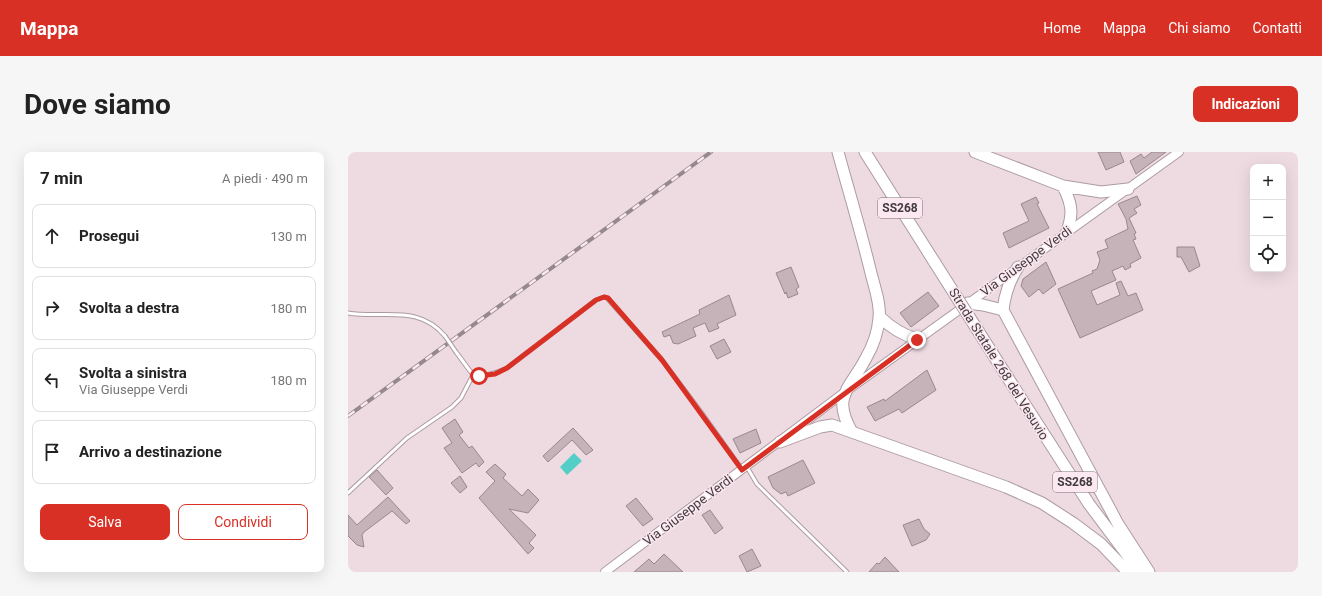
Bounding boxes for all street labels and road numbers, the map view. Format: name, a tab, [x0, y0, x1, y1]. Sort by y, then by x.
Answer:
road number: SS268	[878, 198, 922, 218]
street label: Via Giuseppe Verdi	[978, 223, 1074, 299]
street label: Strada Statale 268 del Vesuvio	[946, 285, 1052, 443]
street label: Via Giuseppe Verdi	[640, 471, 736, 549]
road number: SS268	[1053, 472, 1097, 492]

